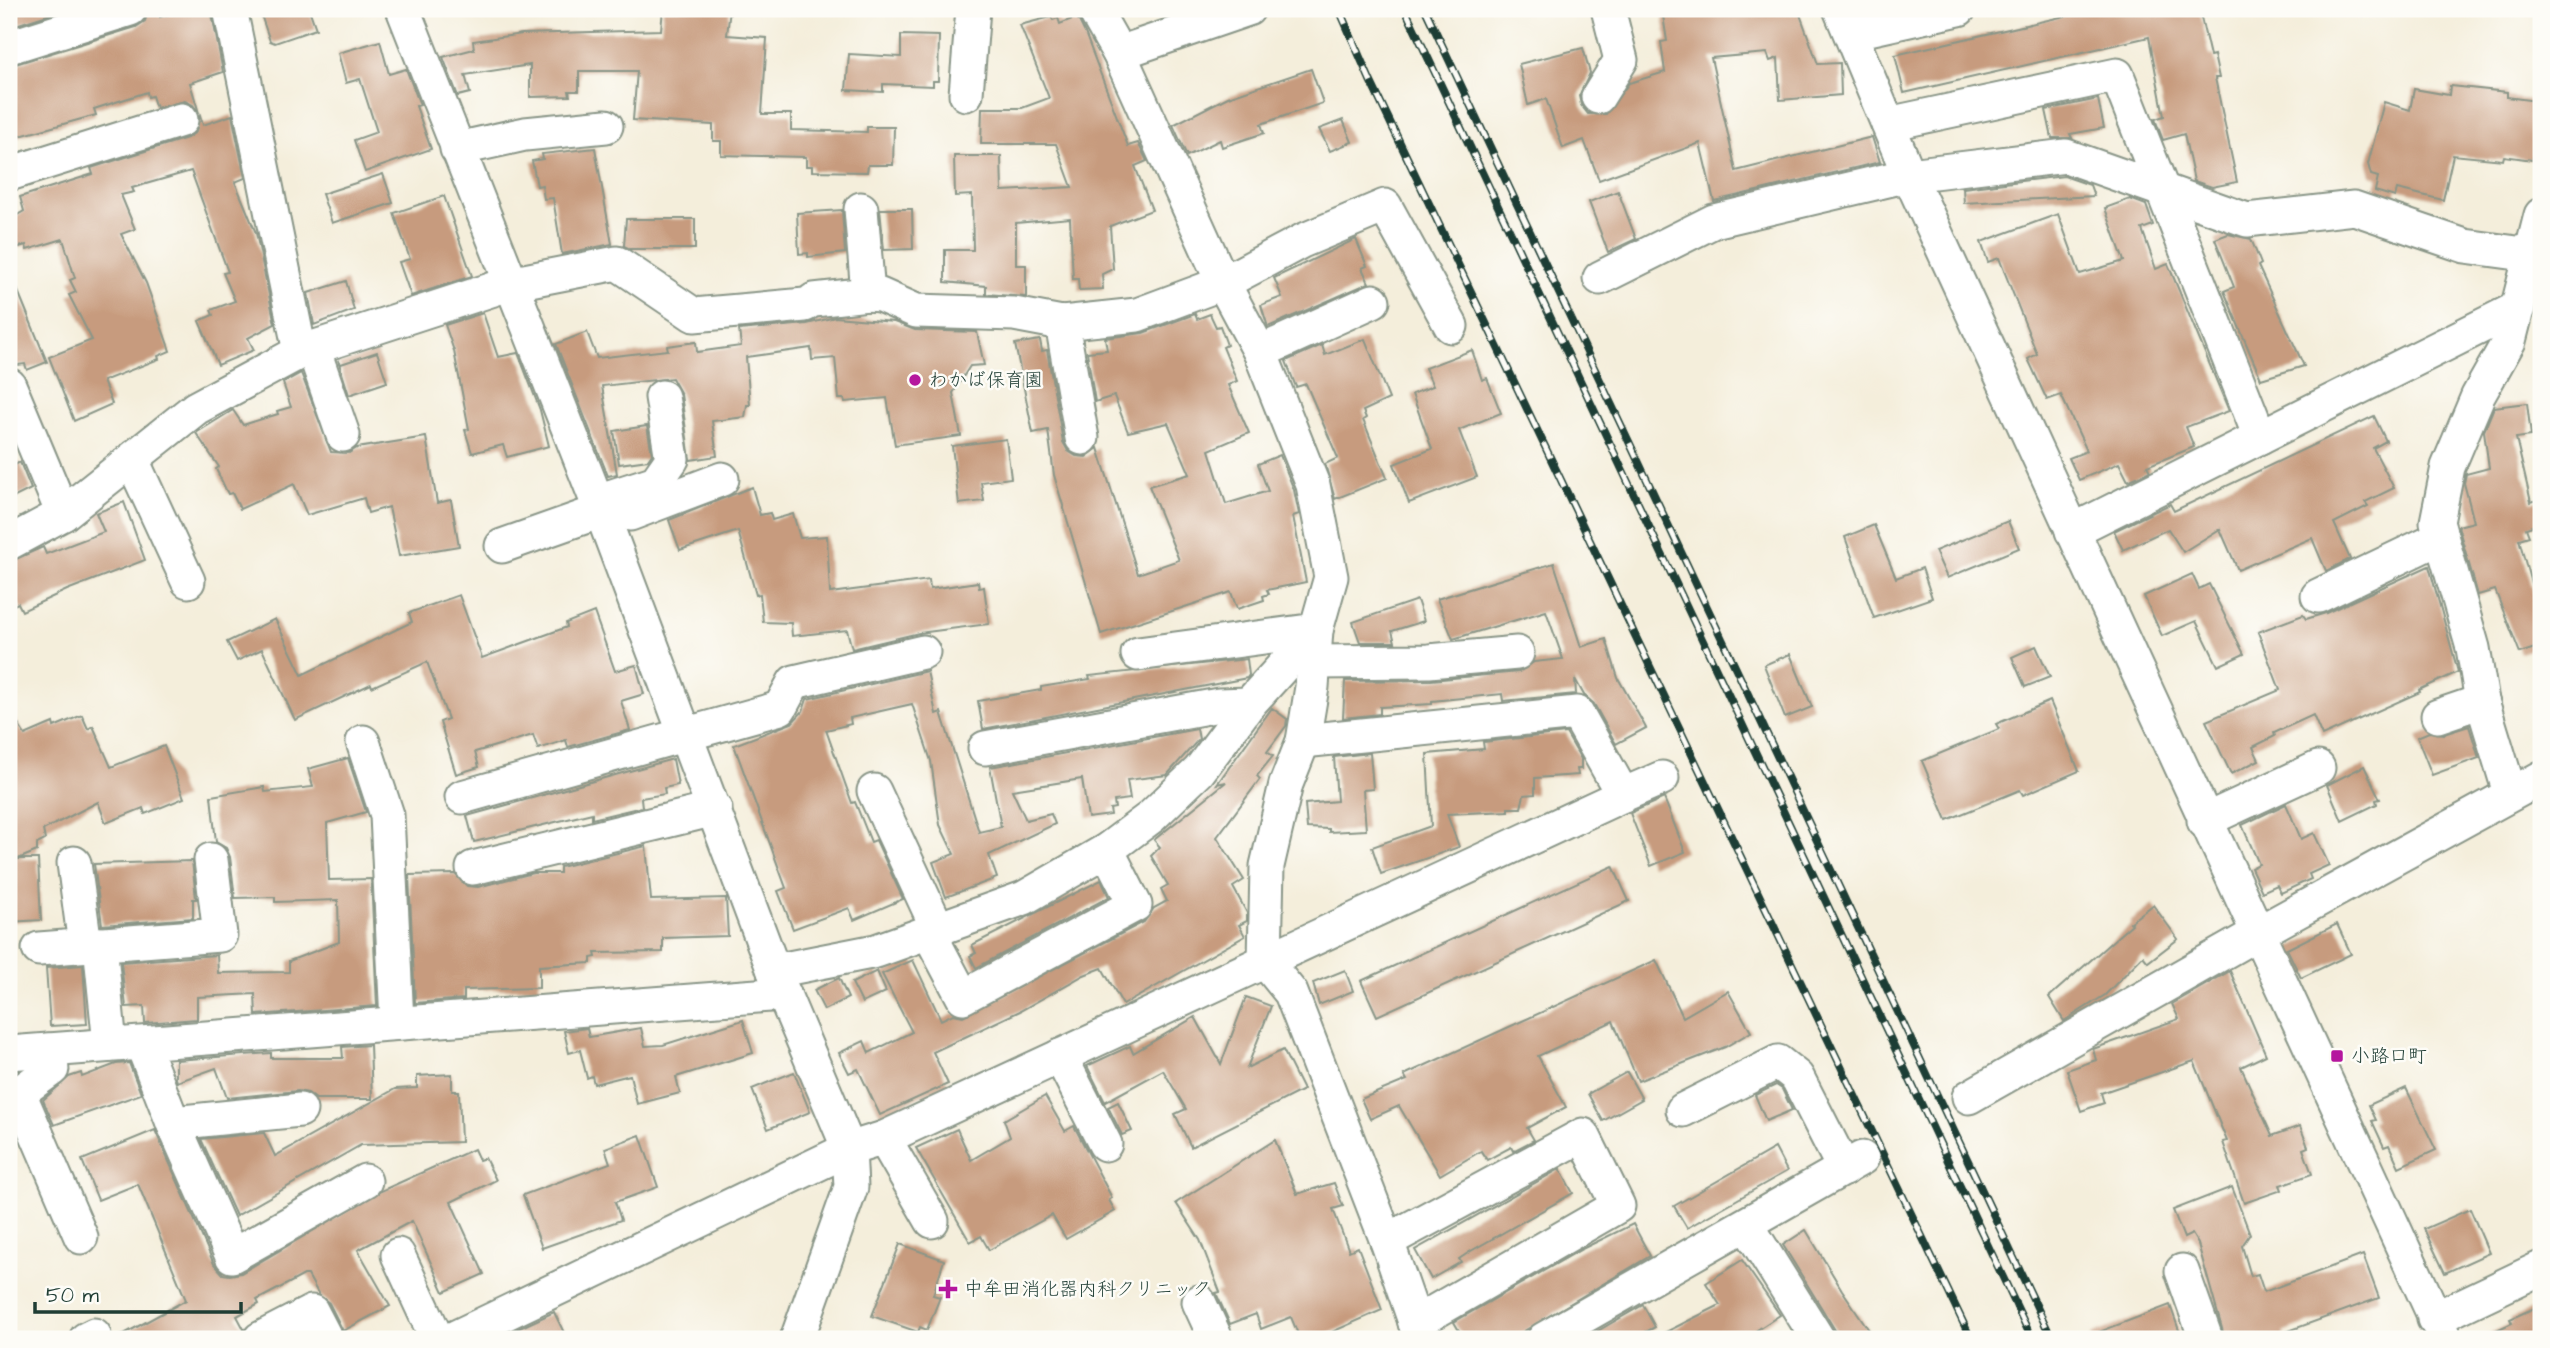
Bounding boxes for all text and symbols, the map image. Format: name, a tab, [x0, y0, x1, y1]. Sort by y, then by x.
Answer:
place label: わかば保育園	[929, 367, 1043, 394]
marker: わかば保育園	[907, 372, 923, 388]
place label: 小路口町	[2351, 1043, 2427, 1070]
marker: 小路口町	[2329, 1048, 2345, 1064]
scale bar	[35, 1271, 242, 1315]
place label: 中牟田消化器内科クリニック	[964, 1276, 1211, 1303]
marker: 中牟田消化器内科クリニック	[938, 1279, 958, 1299]
text: 50 m	[46, 1281, 100, 1310]

